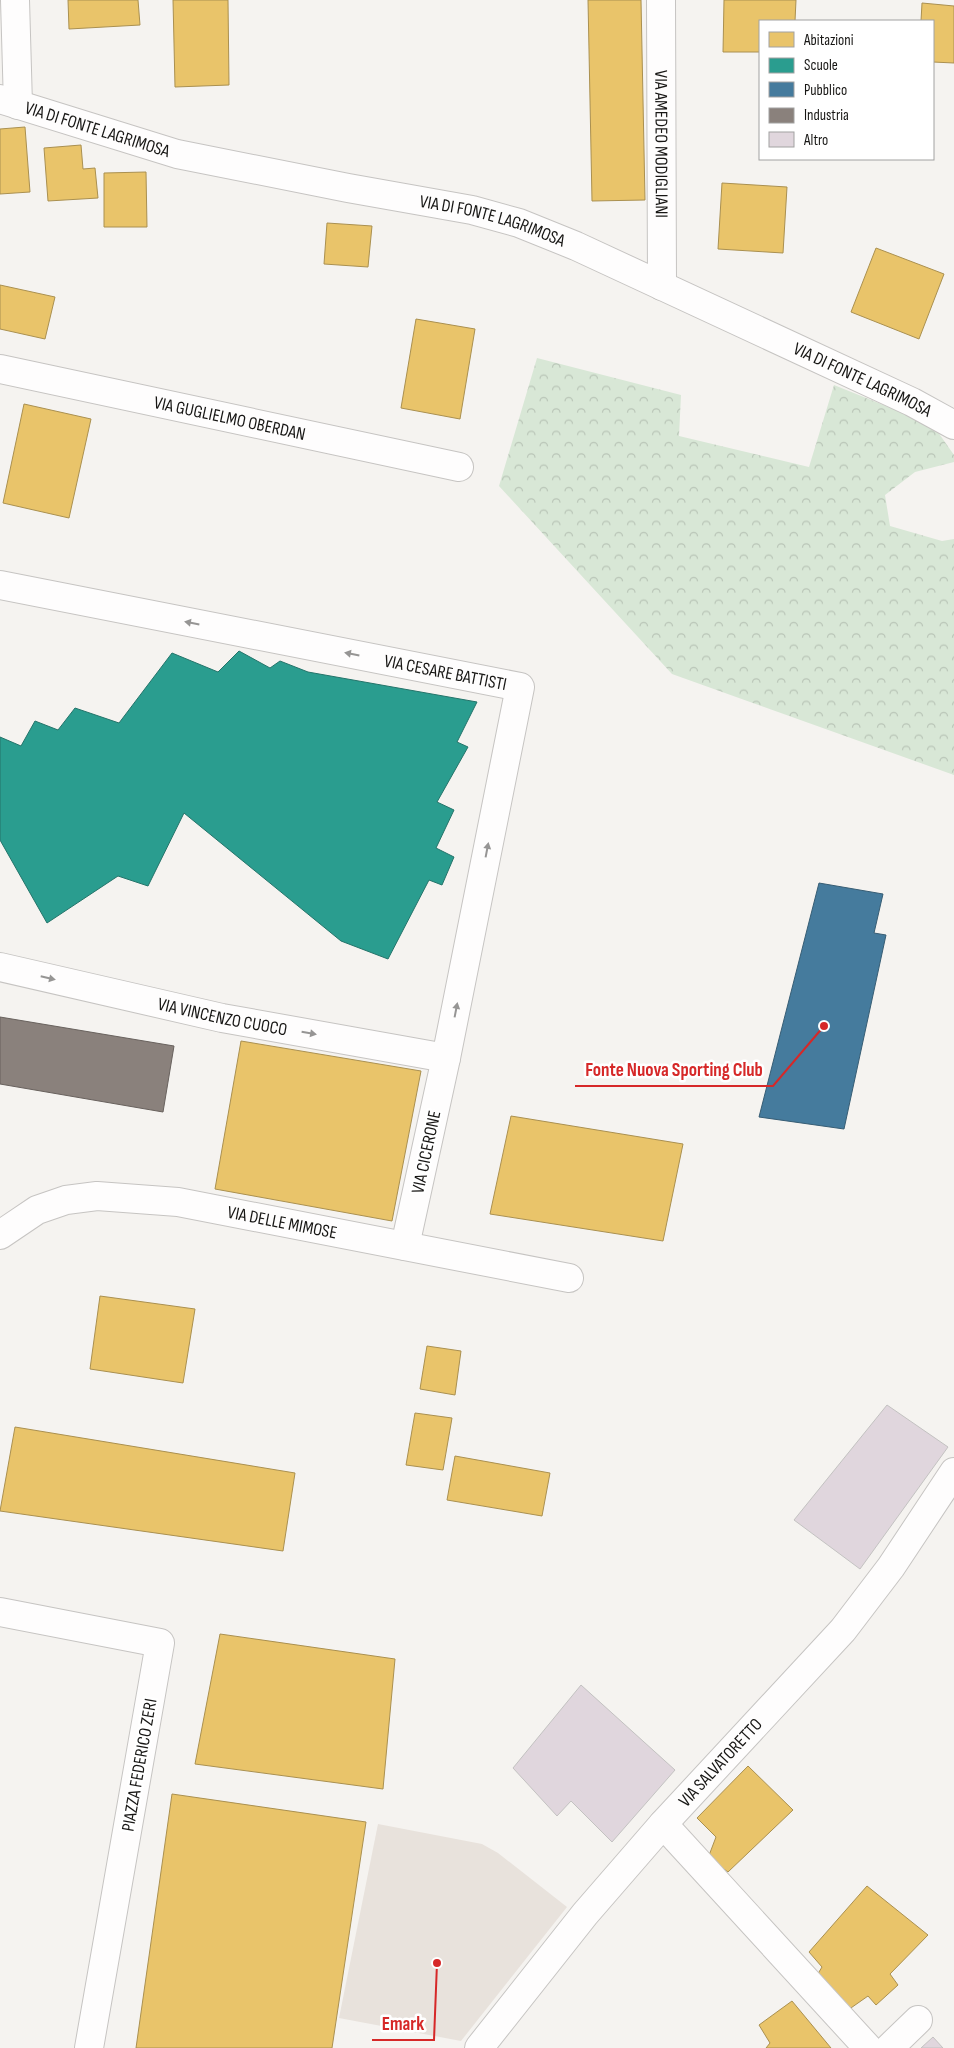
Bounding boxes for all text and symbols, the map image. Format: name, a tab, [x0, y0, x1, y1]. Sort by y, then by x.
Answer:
legend	[759, 20, 934, 160]
text: Abitazioni	[803, 31, 854, 50]
text: Scuole	[804, 56, 838, 75]
street label: VIA AMEDEO MODIGLIANI	[650, 70, 672, 218]
text: Pubblico	[804, 81, 847, 100]
street label: VIA DI FONTE LAGRIMOSA	[22, 97, 173, 162]
text: Industria	[804, 106, 849, 125]
text: Altro	[803, 131, 828, 150]
street label: VIA DI FONTE LAGRIMOSA	[418, 191, 568, 252]
street label: VIA DI FONTE LAGRIMOSA	[790, 338, 935, 422]
street label: VIA GUGLIELMO OBERDAN	[152, 392, 307, 445]
one-way arrow	[185, 619, 200, 627]
one-way arrow	[344, 650, 359, 658]
street label: VIA CESARE BATTISTI	[382, 651, 508, 695]
one-way arrow	[484, 842, 492, 858]
one-way arrow	[40, 974, 55, 982]
street label: VIA VINCENZO CUOCO	[156, 994, 289, 1040]
one-way arrow	[452, 1001, 460, 1017]
one-way arrow	[301, 1030, 317, 1038]
callout: Fonte Nuova Sporting Club	[575, 1052, 773, 1086]
text: Fonte Nuova Sporting Club	[585, 1059, 763, 1082]
street label: VIA CICERONE	[407, 1109, 446, 1196]
street label: VIA DELLE MIMOSE	[226, 1202, 339, 1244]
street label: PIAZZA FEDERICO ZERI	[117, 1697, 162, 1833]
street label: VIA SALVATORETTO	[674, 1714, 767, 1811]
callout: Emark	[372, 2006, 434, 2040]
text: Emark	[382, 2013, 424, 2036]

